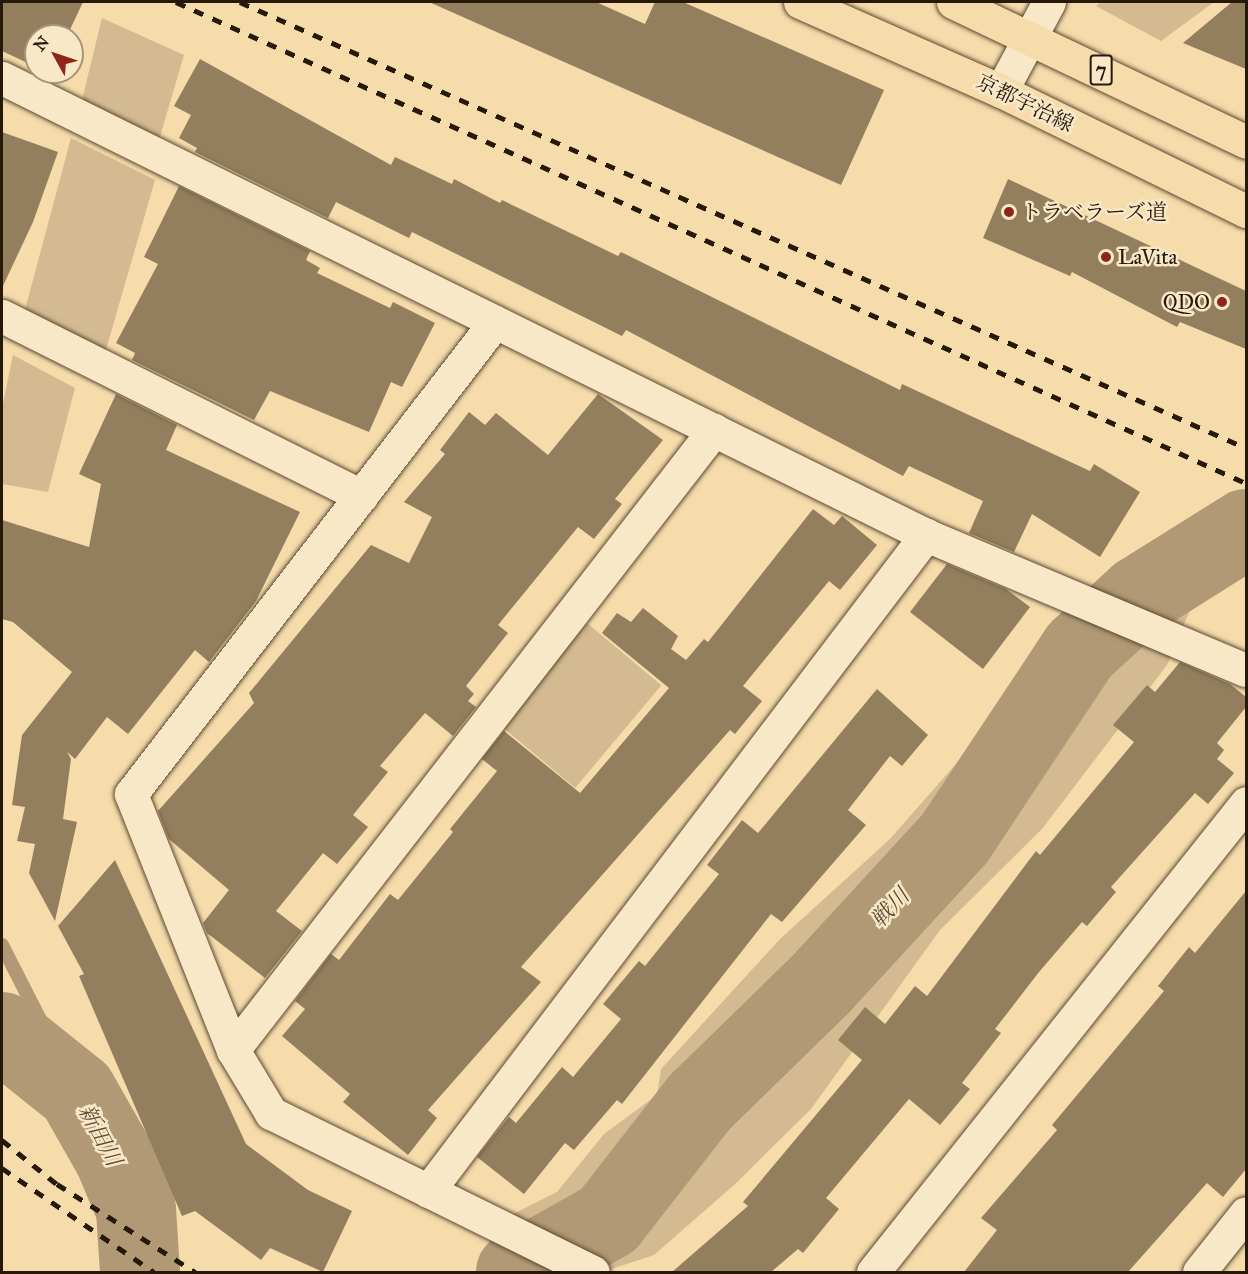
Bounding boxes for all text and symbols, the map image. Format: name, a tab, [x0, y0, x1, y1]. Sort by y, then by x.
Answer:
north arrow	[24, 24, 84, 84]
text: N	[30, 32, 53, 55]
road number: 7	[1089, 53, 1113, 87]
street label: 京都宇治線	[972, 69, 1078, 137]
place label: トラベラーズ道	[1021, 199, 1168, 225]
marker: トラベラーズ道	[1002, 205, 1016, 219]
place label: LaVita	[1118, 244, 1177, 270]
marker: LaVita	[1099, 250, 1113, 264]
place label: QDO	[1163, 289, 1210, 315]
marker: QDO	[1215, 295, 1229, 309]
water label: 戦川	[865, 883, 915, 933]
water label: 新田川	[73, 1100, 127, 1170]

